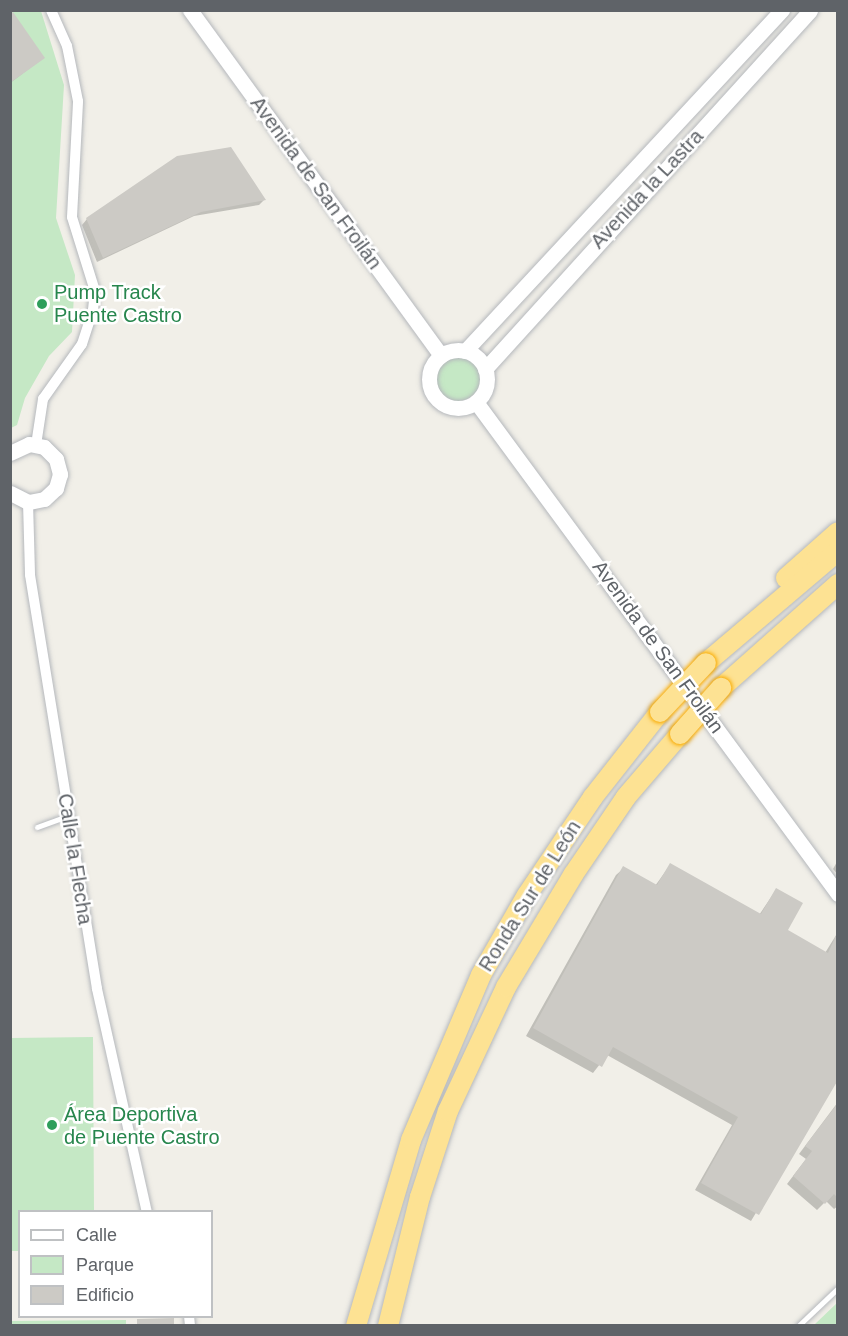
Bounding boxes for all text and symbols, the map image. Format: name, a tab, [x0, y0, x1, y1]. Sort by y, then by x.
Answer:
street label: Avenida de San Froilán	[245, 92, 387, 274]
street label: Avenida la Lastra	[586, 124, 708, 254]
place label: Pump Track Puente Castro	[54, 280, 182, 327]
marker: Pump Track Puente Castro	[35, 297, 49, 311]
street label: Avenida de San Froilán	[587, 556, 729, 738]
street label: Calle la Flecha	[53, 792, 97, 926]
street label: Ronda Sur de León	[474, 816, 586, 976]
place label: Área Deportiva de Puente Castro	[64, 1102, 220, 1149]
marker: Área Deportiva de Puente Castro	[45, 1118, 59, 1132]
legend	[18, 1210, 213, 1318]
text: Calle	[76, 1225, 117, 1245]
text: Parque	[76, 1255, 134, 1275]
text: Edificio	[76, 1285, 134, 1305]

